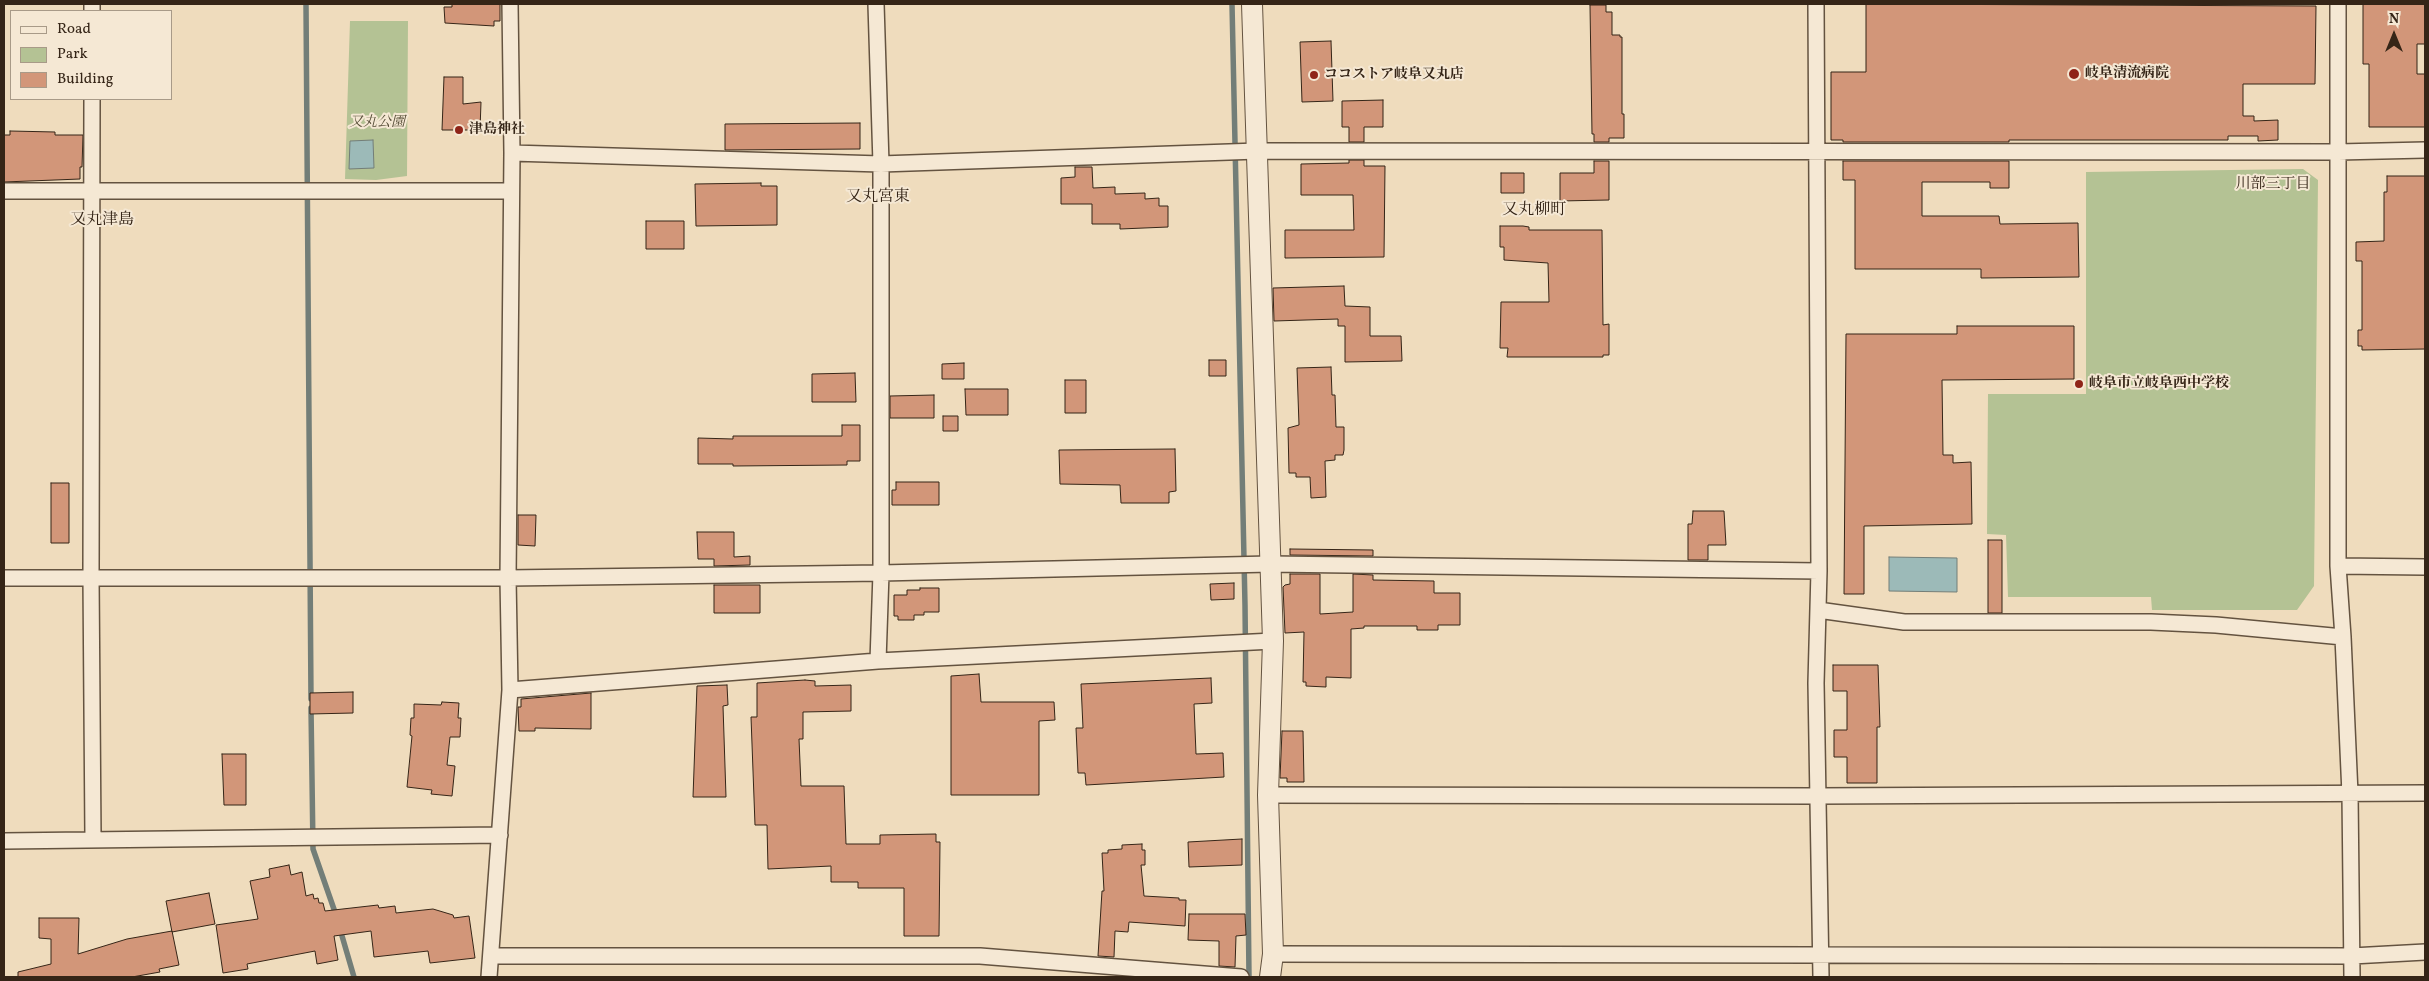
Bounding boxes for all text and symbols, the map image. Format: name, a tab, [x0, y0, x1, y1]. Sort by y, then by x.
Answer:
legend	[10, 10, 172, 100]
north arrow	[2369, 10, 2419, 60]
text: N	[2389, 10, 2399, 29]
text: Road	[57, 19, 91, 40]
text: Park	[57, 44, 88, 65]
place label: 岐阜清流病院	[2085, 66, 2169, 82]
place label: ココストア岐阜又丸店	[1324, 67, 1464, 83]
marker: 岐阜清流病院	[2067, 67, 2081, 81]
text: Building	[57, 69, 113, 90]
marker: ココストア岐阜又丸店	[1308, 69, 1320, 81]
park label: 又丸公園	[349, 115, 405, 131]
place label: 津島神社	[469, 122, 525, 138]
marker: 津島神社	[453, 124, 465, 136]
district label: 川部三丁目	[2236, 176, 2310, 194]
district label: 又丸宮東	[846, 188, 910, 208]
district label: 又丸柳町	[1502, 201, 1566, 221]
district label: 又丸津島	[70, 211, 134, 231]
place label: 岐阜市立岐阜西中学校	[2089, 376, 2229, 392]
marker: 岐阜市立岐阜西中学校	[2073, 378, 2085, 390]

